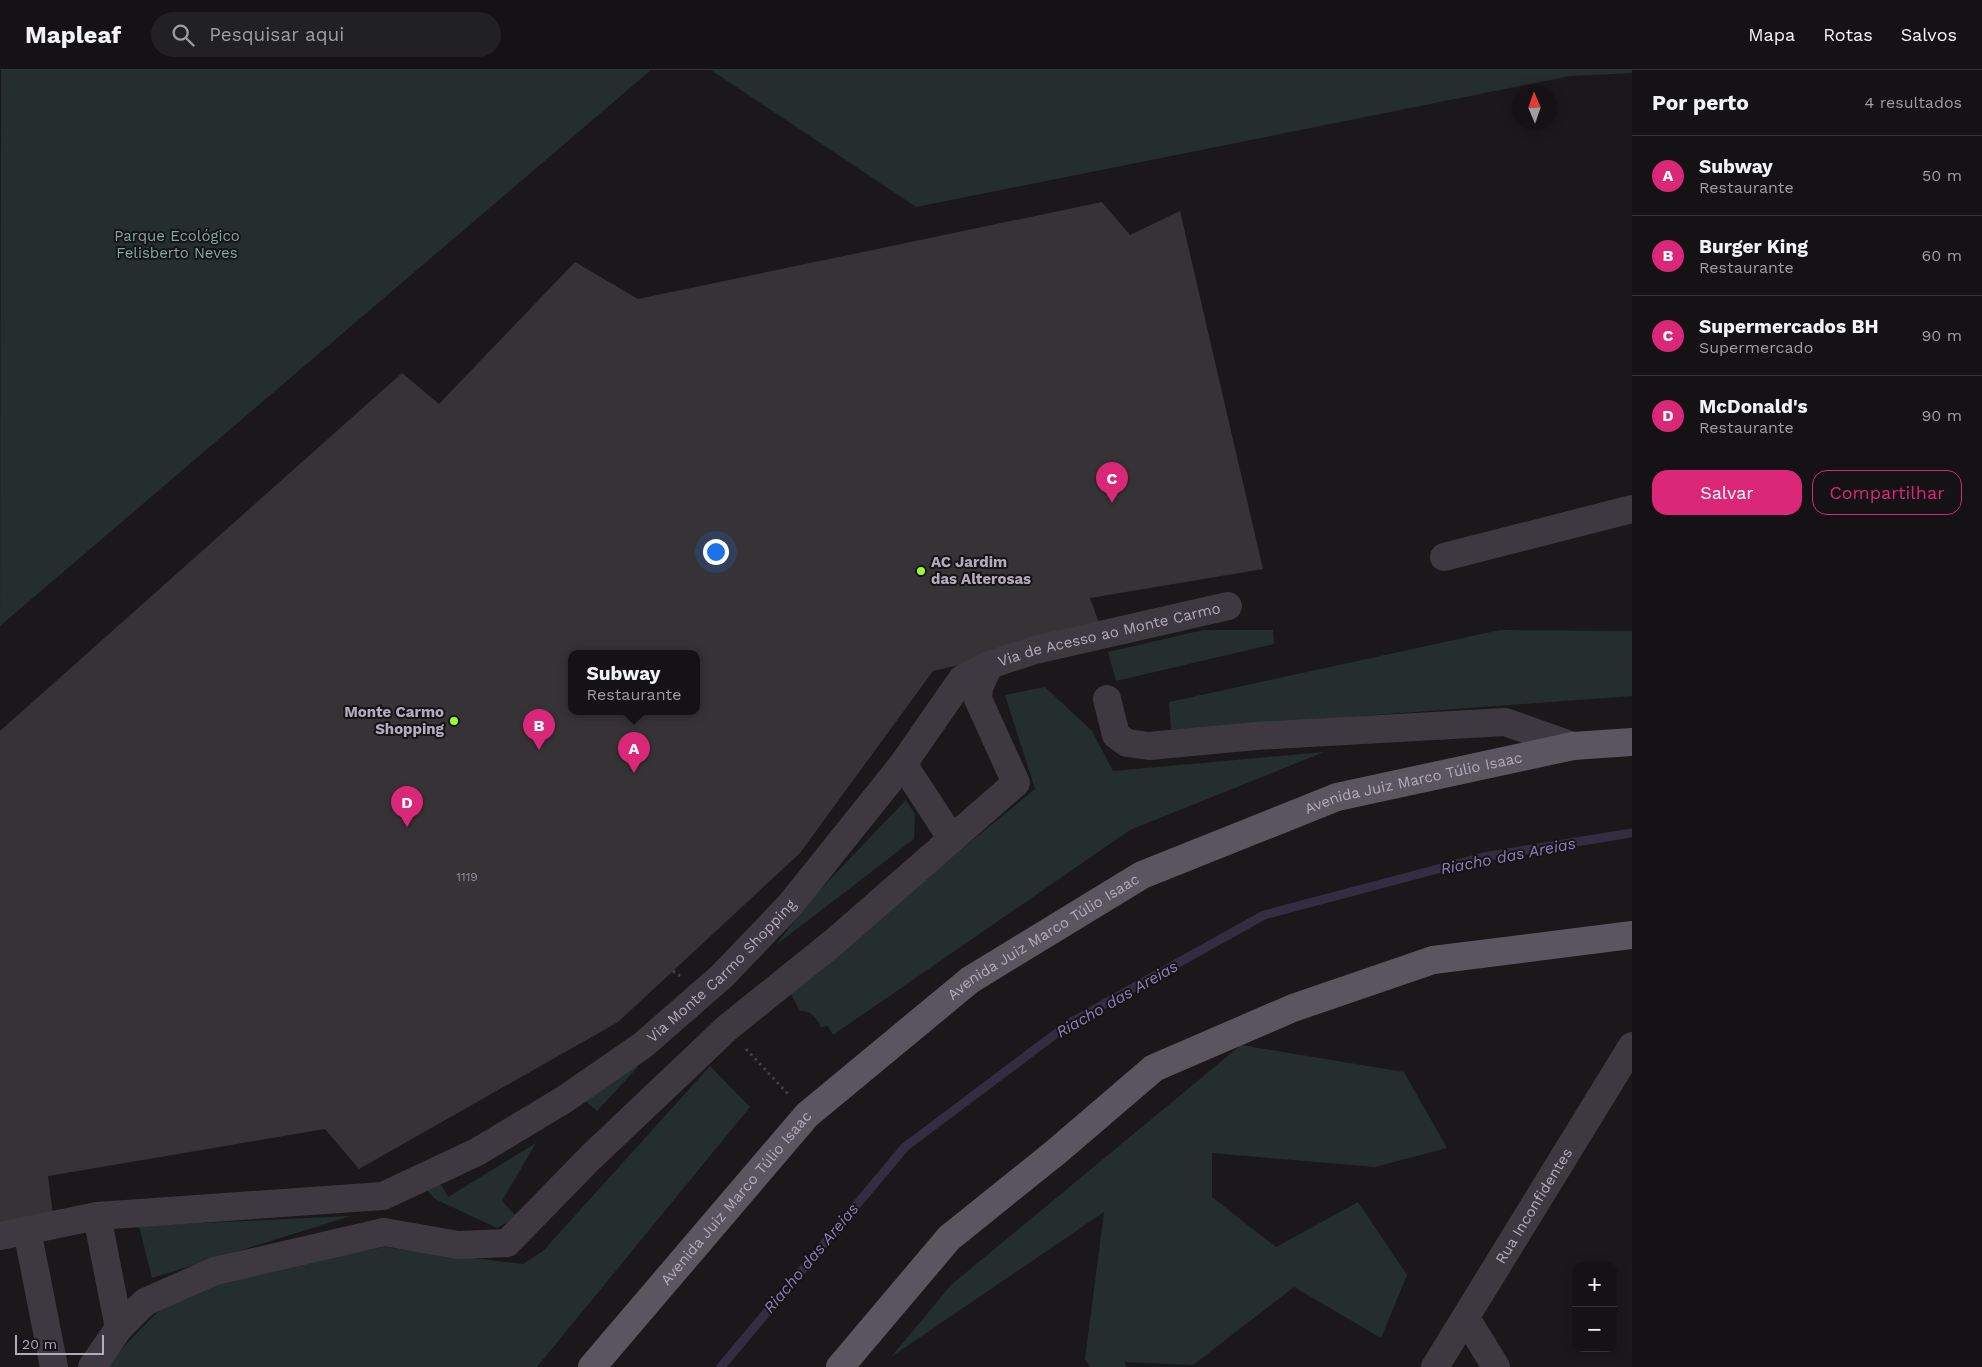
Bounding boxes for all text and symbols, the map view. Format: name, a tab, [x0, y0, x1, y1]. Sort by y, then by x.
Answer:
search box	[151, 12, 501, 57]
text: Mapleaf	[25, 21, 121, 49]
icon: search	[169, 21, 197, 49]
text: Pesquisar aqui	[209, 23, 344, 46]
text: Mapa	[1748, 24, 1795, 45]
text: Rotas	[1823, 24, 1873, 45]
text: Salvos	[1901, 24, 1957, 45]
north arrow	[1512, 85, 1557, 130]
text: Por perto	[1652, 90, 1749, 115]
text: 4 resultados	[1865, 93, 1962, 112]
text: Subway	[1699, 155, 1773, 178]
text: A	[1663, 166, 1673, 185]
text: 50 m	[1922, 166, 1962, 185]
text: Restaurante	[1699, 178, 1794, 197]
park label: Parque Ecológico Felisberto Neves	[114, 227, 240, 262]
text: Burger King	[1699, 235, 1808, 258]
text: B	[1663, 246, 1673, 265]
text: 60 m	[1922, 246, 1962, 265]
text: Restaurante	[1699, 258, 1794, 277]
text: Supermercados BH	[1699, 315, 1879, 338]
text: C	[1663, 326, 1673, 345]
text: 90 m	[1921, 326, 1962, 345]
text: Supermercado	[1699, 338, 1813, 357]
text: McDonald's	[1699, 395, 1808, 418]
text: D	[1662, 406, 1674, 425]
text: 90 m	[1921, 406, 1962, 425]
text: Restaurante	[1699, 418, 1794, 437]
pin: C	[1096, 462, 1128, 503]
button: Salvar	[1652, 470, 1802, 515]
button: Compartilhar	[1812, 470, 1962, 515]
your location	[703, 539, 729, 565]
place label: AC Jardim das Alterosas	[931, 553, 1031, 588]
marker: AC Jardim das Alterosas	[915, 565, 927, 577]
street label: Via de Acesso ao Monte Carmo	[996, 599, 1222, 670]
popup	[568, 650, 700, 715]
text: Subway	[587, 662, 660, 685]
text: Restaurante	[587, 685, 681, 704]
place label: Monte Carmo Shopping	[344, 703, 445, 738]
pin: B	[523, 709, 555, 750]
marker: Monte Carmo Shopping	[448, 715, 460, 727]
pin: A	[618, 732, 650, 773]
street label: Avenida Juiz Marco Túlio Isaac	[1302, 748, 1524, 818]
pin: D	[391, 786, 423, 827]
water label: Riacho das Areias	[1439, 834, 1577, 878]
house number: 1119	[456, 870, 478, 884]
street label: Avenida Juiz Marco Túlio Isaac	[944, 870, 1143, 1004]
street label: Via Monte Carmo Shopping	[643, 896, 800, 1046]
water label: Riacho das Areias	[1053, 956, 1181, 1042]
street label: Avenida Juiz Marco Túlio Isaac	[657, 1107, 815, 1289]
street label: Rua Inconfidentes	[1491, 1145, 1576, 1267]
water label: Riacho das Areias	[760, 1199, 862, 1317]
map controls	[1572, 1262, 1617, 1352]
button: +	[1572, 1262, 1617, 1307]
button: −	[1572, 1307, 1617, 1352]
scale bar	[15, 1332, 104, 1355]
text: 20 m	[22, 1336, 57, 1352]

